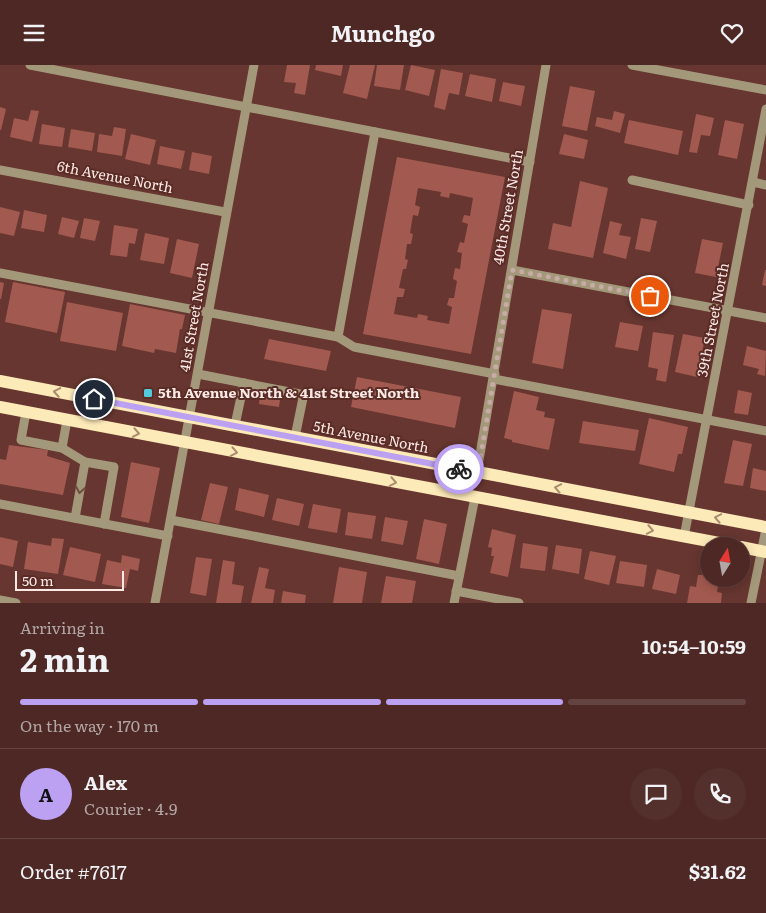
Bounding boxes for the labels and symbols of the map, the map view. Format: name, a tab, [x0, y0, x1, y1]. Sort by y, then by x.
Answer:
street label: 40th Street North	[487, 147, 527, 266]
street label: 6th Avenue North	[55, 155, 175, 197]
street label: 41st Street North	[173, 260, 213, 373]
street label: 39th Street North	[691, 261, 733, 379]
pin	[629, 275, 671, 317]
pin	[73, 378, 115, 420]
place label: 5th Avenue North & 41st Street North	[158, 382, 420, 402]
one-way arrow	[53, 387, 61, 397]
marker: 5th Avenue North & 41st Street North	[142, 387, 154, 399]
street label: 5th Avenue North	[312, 415, 431, 457]
one-way arrow	[132, 428, 141, 438]
courier	[434, 444, 484, 494]
one-way arrow	[229, 446, 238, 456]
one-way arrow	[389, 476, 398, 487]
one-way arrow	[554, 483, 563, 493]
one-way arrow	[76, 486, 86, 495]
one-way arrow	[714, 513, 723, 523]
one-way arrow	[645, 525, 654, 535]
north arrow	[700, 537, 750, 587]
scale bar	[15, 568, 124, 591]

